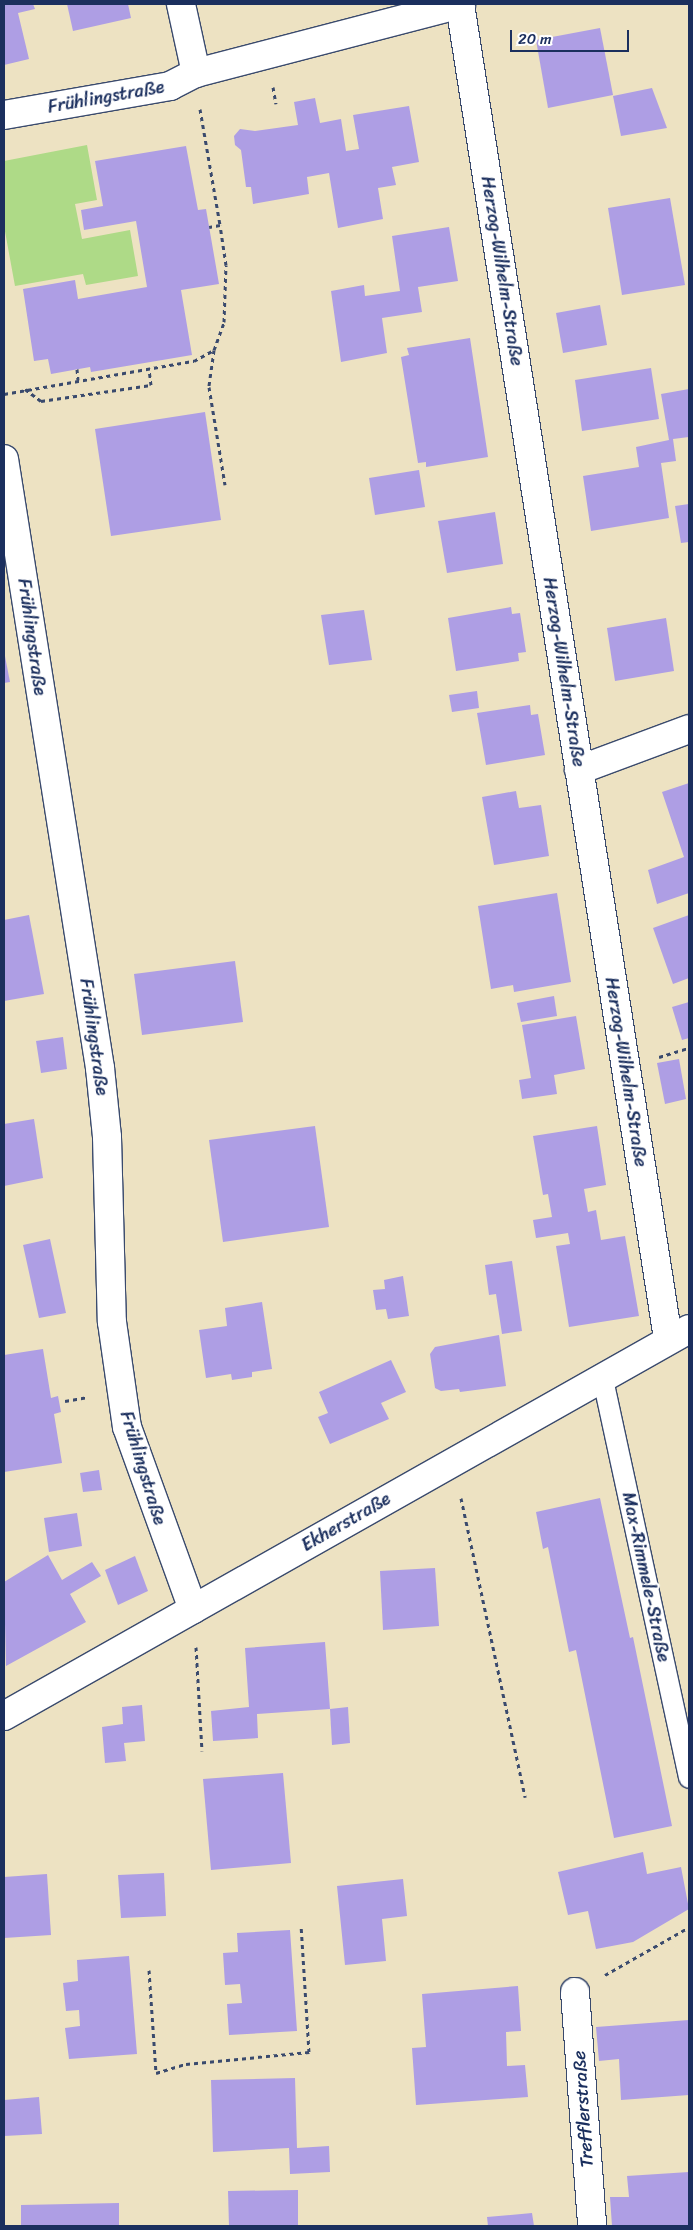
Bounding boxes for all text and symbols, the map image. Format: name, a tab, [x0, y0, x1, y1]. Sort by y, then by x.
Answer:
scale bar	[513, 20, 632, 52]
text: 20 m	[518, 26, 552, 52]
street label: Frühlingstraße	[46, 76, 166, 118]
street label: Herzog-Wilhelm-Straße	[476, 175, 528, 367]
street label: Herzog-Wilhelm-Straße	[538, 576, 590, 768]
street label: Frühlingstraße	[13, 577, 51, 697]
street label: Herzog-Wilhelm-Straße	[600, 976, 652, 1168]
street label: Frühlingstraße	[75, 977, 113, 1097]
street label: Frühlingstraße	[115, 1408, 171, 1528]
street label: Ekherstraße	[298, 1488, 394, 1556]
street label: Max-Rimmele-Straße	[617, 1490, 675, 1664]
street label: Trefflerstraße	[568, 2050, 598, 2168]

